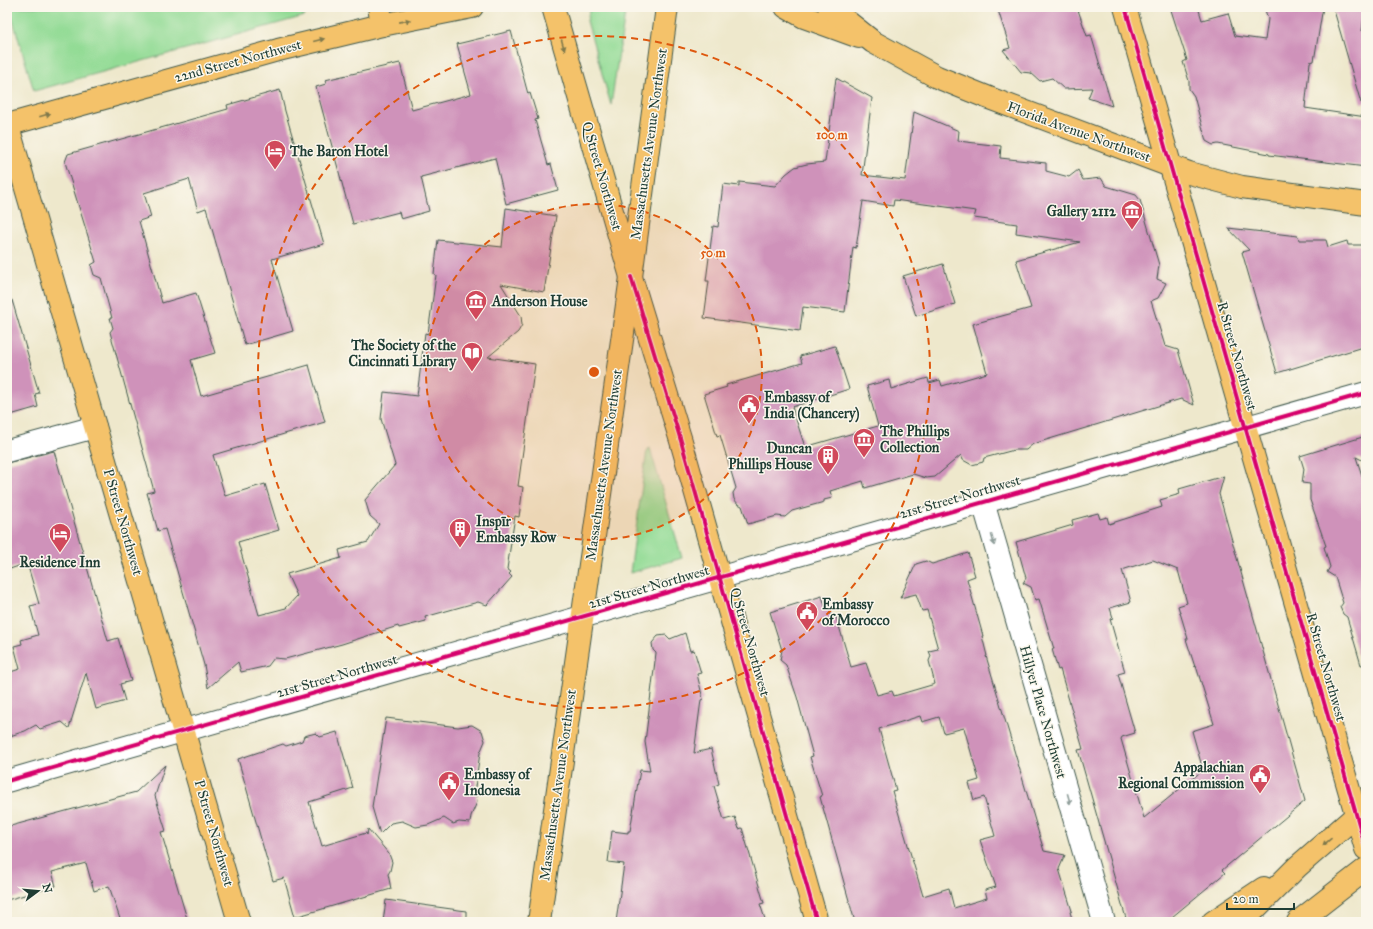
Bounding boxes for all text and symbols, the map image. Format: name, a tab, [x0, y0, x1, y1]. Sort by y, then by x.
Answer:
one-way arrow	[399, 17, 412, 23]
street label: 22nd Street Northwest	[173, 36, 303, 86]
one-way arrow	[313, 36, 325, 42]
one-way arrow	[560, 39, 566, 51]
street label: Massachusetts Avenue Northwest	[627, 47, 671, 241]
street label: Florida Avenue Northwest	[1005, 98, 1153, 166]
one-way arrow	[40, 112, 52, 118]
street label: Q Street Northwest	[578, 120, 626, 232]
text: 100 m	[816, 128, 849, 142]
hotel icon: The Baron Hotel	[262, 138, 288, 171]
place label: The Baron Hotel	[289, 143, 389, 160]
museum icon: Gallery 2112	[1119, 198, 1145, 231]
place label: Gallery 2112	[1047, 203, 1117, 221]
text: 50 m	[700, 246, 727, 260]
museum icon: Anderson House	[463, 288, 489, 321]
place label: Anderson House	[491, 293, 588, 310]
street label: R Street Northwest	[1213, 300, 1261, 412]
place label: The Society of the Cincinnati Library	[349, 337, 457, 371]
library icon: The Society of the Cincinnati Library	[459, 340, 485, 373]
centre of rings	[587, 365, 601, 379]
street label: Massachusetts Avenue Northwest	[582, 368, 626, 562]
place label: Embassy of India (Chancery)	[764, 389, 860, 423]
public building icon: Embassy of India (Chancery)	[736, 392, 762, 425]
place label: The Phillips Collection	[879, 423, 949, 456]
museum icon: The Phillips Collection	[851, 426, 877, 459]
place label: Duncan Phillips House	[728, 440, 812, 474]
building icon: Duncan Phillips House	[815, 443, 841, 476]
street label: P Street Northwest	[100, 467, 146, 577]
street label: 21st Street Northwest	[898, 472, 1022, 522]
place label: Inspīr Embassy Row	[476, 513, 557, 547]
building icon: Inspīr Embassy Row	[447, 516, 473, 549]
hotel icon: Residence Inn	[47, 521, 73, 554]
one-way arrow	[990, 534, 996, 546]
place label: Residence Inn	[20, 554, 101, 571]
street label: 21st Street Northwest	[587, 562, 711, 612]
street label: Q Street Northwest	[726, 586, 774, 698]
place label: Embassy of Morocco	[822, 596, 890, 629]
public building icon: Embassy of Morocco	[794, 599, 820, 632]
street label: R Street Northwest	[1302, 611, 1350, 723]
street label: Hillyer Place Northwest	[1016, 643, 1070, 781]
street label: 21st Street Northwest	[275, 651, 399, 701]
street label: Massachusetts Avenue Northwest	[536, 688, 580, 882]
place label: Appalachian Regional Commission	[1118, 759, 1244, 793]
public building icon: Appalachian Regional Commission	[1247, 762, 1273, 795]
place label: Embassy of Indonesia	[464, 766, 532, 799]
public building icon: Embassy of Indonesia	[436, 769, 462, 802]
street label: P Street Northwest	[191, 778, 237, 888]
one-way arrow	[1066, 793, 1072, 805]
one-way arrow	[1321, 837, 1332, 846]
north arrow	[18, 871, 58, 911]
text: N	[40, 882, 55, 895]
scale bar	[1227, 885, 1294, 911]
text: 20 m	[1233, 892, 1259, 906]

